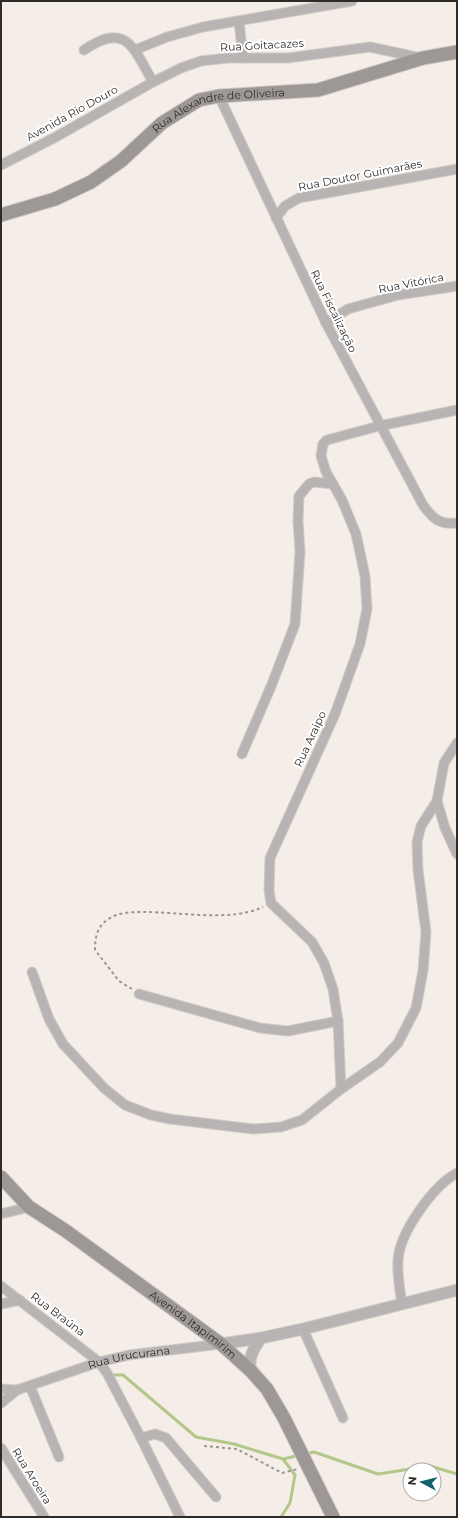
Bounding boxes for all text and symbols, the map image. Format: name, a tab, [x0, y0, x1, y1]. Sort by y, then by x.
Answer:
street label: Rua Goitacazes	[220, 36, 305, 54]
street label: Avenida Rio Douro	[24, 82, 120, 144]
street label: Rua Alexandre de Oliveira	[149, 85, 285, 136]
street label: Rua Doutor Guimarães	[297, 156, 424, 194]
street label: Rua Fiscalização	[308, 267, 360, 355]
street label: Rua Vitórica	[377, 270, 445, 296]
street label: Rua Araipo	[291, 709, 329, 769]
street label: Avenida Itapimirim	[147, 1287, 240, 1362]
street label: Rua Braúna	[28, 1289, 88, 1339]
street label: Rua Urucurana	[86, 1343, 171, 1372]
street label: Rua Aroeira	[9, 1445, 55, 1507]
north arrow	[402, 1462, 442, 1502]
text: N	[405, 1476, 420, 1486]

